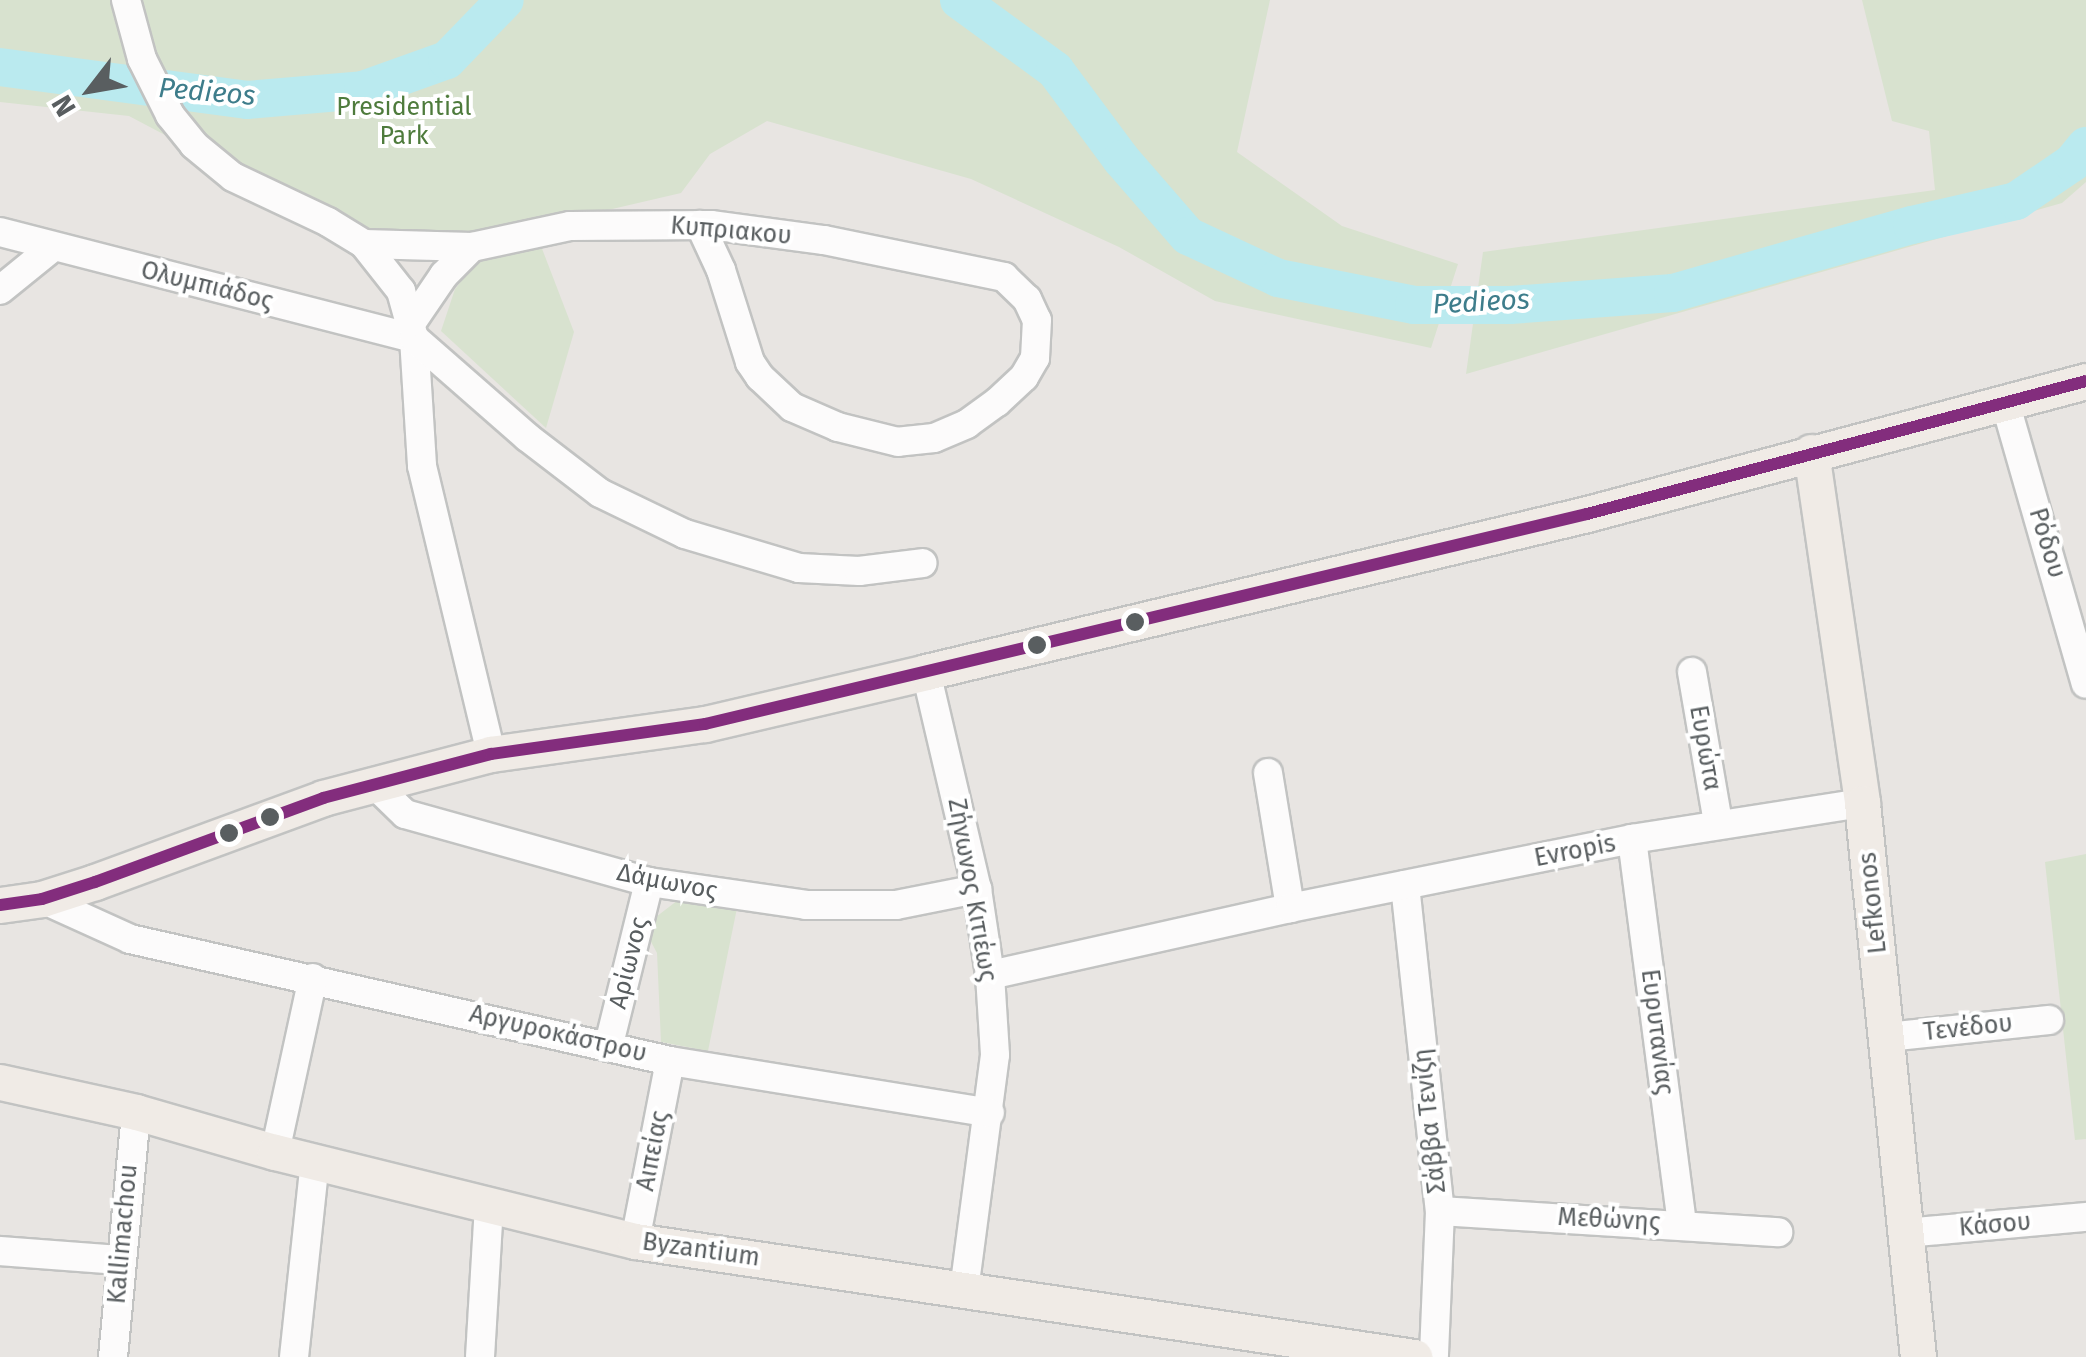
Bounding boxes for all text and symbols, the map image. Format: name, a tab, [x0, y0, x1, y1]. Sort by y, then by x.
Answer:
north arrow	[40, 40, 140, 140]
water label: Pedieos	[157, 71, 257, 113]
text: N	[45, 89, 83, 122]
park label: Presidential Park	[336, 93, 472, 152]
street label: Κυπριακου	[669, 211, 793, 251]
street label: Ολυμπιάδος	[138, 255, 276, 317]
water label: Pedieos	[1432, 283, 1530, 321]
street label: Ρόδου	[2022, 504, 2072, 582]
unlabelled marker	[1125, 612, 1145, 632]
unlabelled marker	[1027, 635, 1047, 655]
street label: Ευρώτα	[1683, 703, 1727, 793]
street label: Ζήνωνος Κιτιέως	[941, 796, 1003, 984]
unlabelled marker	[260, 807, 280, 827]
unlabelled marker	[219, 823, 239, 843]
street label: Evropis	[1532, 828, 1618, 874]
street label: Lefkonos	[1853, 851, 1893, 955]
street label: Δάμωνος	[614, 858, 720, 906]
street label: Αρίωνος	[603, 914, 655, 1012]
street label: Ευρυτανίας	[1634, 967, 1680, 1097]
street label: Αργυροκάστρου	[466, 999, 650, 1069]
street label: Τενέδου	[1922, 1008, 2014, 1048]
street label: Σάββα Τενίζη	[1407, 1047, 1453, 1195]
street label: Αιπείας	[631, 1108, 675, 1194]
street label: Kallimachou	[102, 1163, 144, 1305]
street label: Μεθώνης	[1557, 1202, 1661, 1238]
street label: Κάσου	[1958, 1207, 2032, 1243]
street label: Byzantium	[640, 1227, 762, 1273]

